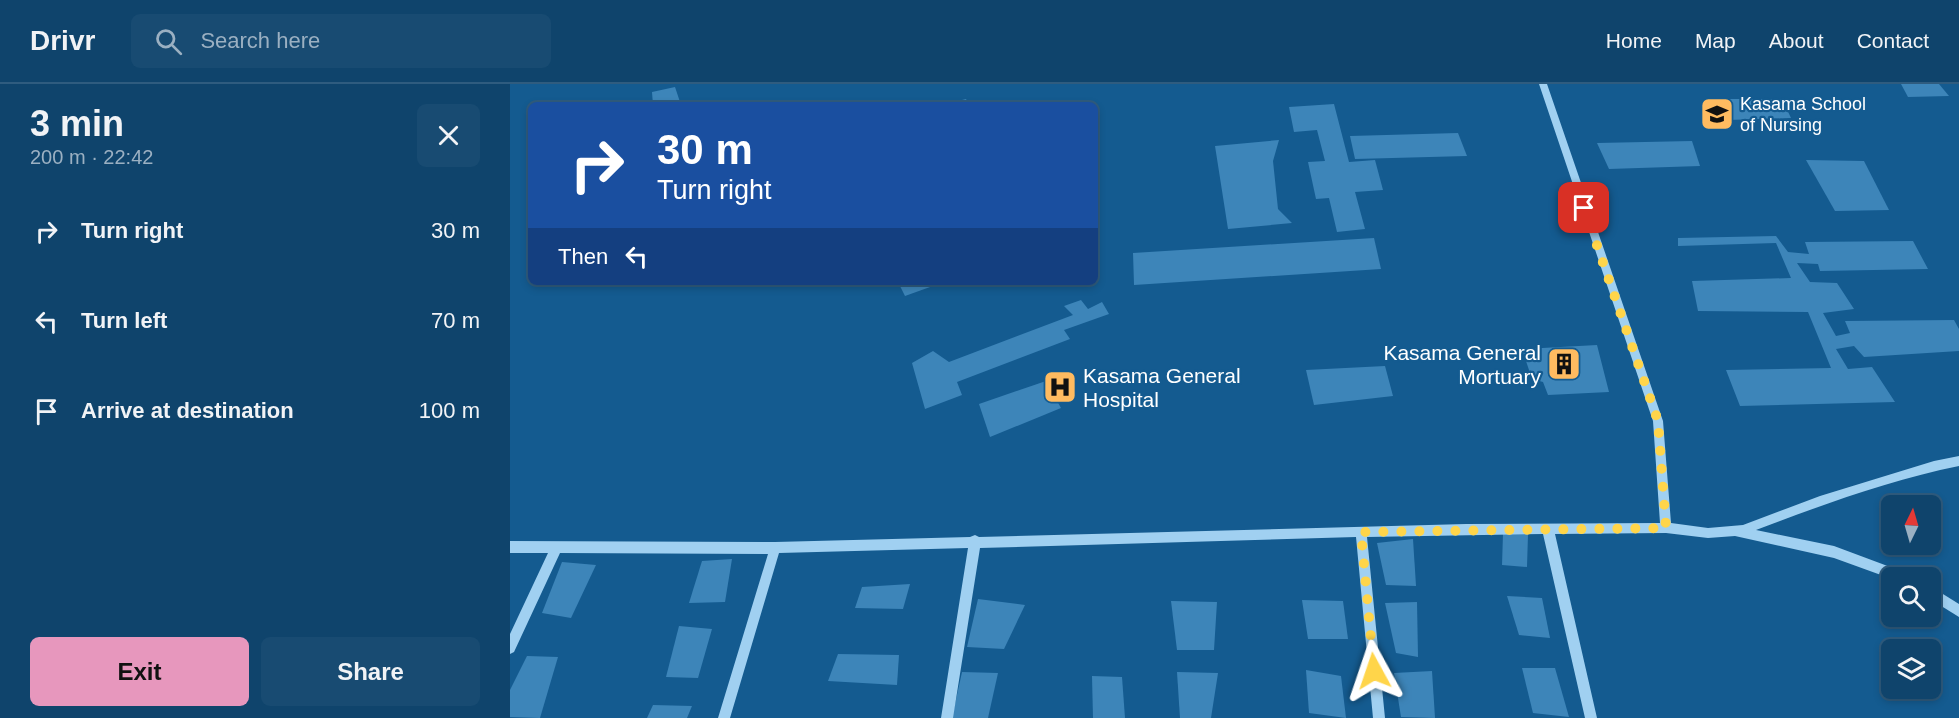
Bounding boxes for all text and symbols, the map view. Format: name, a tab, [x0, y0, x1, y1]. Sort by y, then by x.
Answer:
search box	[131, 14, 551, 68]
text: Drivr	[30, 25, 95, 56]
icon: search	[152, 25, 185, 58]
text: Search here	[200, 28, 320, 53]
text: Home	[1606, 29, 1662, 52]
text: Map	[1695, 29, 1736, 52]
text: About	[1769, 29, 1824, 52]
text: Contact	[1857, 29, 1929, 52]
place label: Kasama School of Nursing	[1740, 94, 1866, 135]
school or university icon: Kasama School of Nursing	[1699, 96, 1735, 132]
text: 3 min	[30, 103, 124, 144]
button: close	[417, 104, 480, 167]
icon: right	[558, 126, 636, 204]
text: 30 m	[657, 126, 753, 173]
text: 200 m · 22:42	[30, 146, 153, 168]
text: Turn right	[657, 175, 772, 205]
pin	[1558, 182, 1609, 233]
icon: arrive	[1567, 191, 1600, 224]
icon: right	[30, 215, 63, 248]
text: Turn right	[81, 218, 183, 243]
text: 30 m	[431, 218, 480, 243]
icon: left	[620, 240, 653, 273]
text: Then	[558, 244, 608, 269]
icon: left	[30, 305, 63, 338]
text: Turn left	[81, 308, 167, 333]
text: 70 m	[431, 308, 480, 333]
place label: Kasama General Mortuary	[1383, 341, 1541, 388]
building icon: Kasama General Mortuary	[1546, 346, 1582, 382]
place label: Kasama General Hospital	[1083, 364, 1241, 411]
hospital icon: Kasama General Hospital	[1042, 369, 1078, 405]
icon: arrive	[30, 395, 63, 428]
text: Arrive at destination	[81, 398, 294, 423]
text: 100 m	[419, 398, 480, 423]
north arrow	[1881, 495, 1941, 555]
map controls	[1881, 495, 1941, 699]
button: search	[1881, 567, 1941, 627]
button: Exit	[30, 637, 249, 706]
button: Share	[261, 637, 480, 706]
position arrow	[1342, 639, 1406, 703]
button: layers	[1881, 639, 1941, 699]

